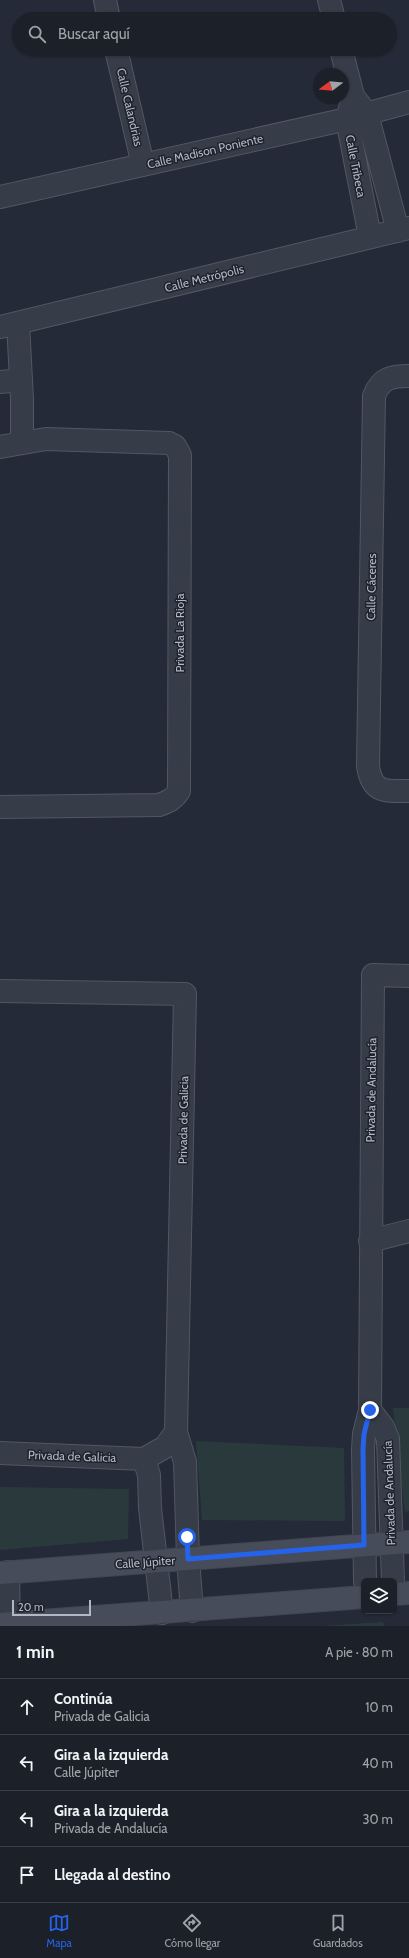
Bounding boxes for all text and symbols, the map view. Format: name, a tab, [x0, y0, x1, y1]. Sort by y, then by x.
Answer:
search box	[12, 12, 397, 56]
icon: search	[26, 23, 48, 45]
text: Buscar aquí	[58, 25, 130, 43]
street label: Calle Calandrias	[114, 66, 146, 148]
north arrow	[313, 68, 349, 104]
street label: Calle Madison Poniente	[145, 130, 265, 172]
street label: Calle Tribeca	[343, 134, 369, 199]
street label: Calle Metrópolis	[163, 261, 245, 295]
street label: Calle Cáceres	[363, 553, 379, 621]
street label: Privada La Rioja	[172, 593, 187, 672]
street label: Privada de Andalucía	[363, 1037, 379, 1142]
street label: Privada de Galicia	[175, 1076, 191, 1164]
route end	[361, 1401, 379, 1419]
street label: Privada de Andalucía	[380, 1440, 398, 1546]
street label: Privada de Galicia	[28, 1447, 117, 1465]
route start	[178, 1528, 196, 1546]
street label: Calle Júpiter	[115, 1552, 176, 1572]
map controls	[361, 1578, 397, 1614]
button: layers	[361, 1578, 397, 1614]
scale bar	[12, 1598, 91, 1617]
text: 20 m	[18, 1600, 44, 1614]
text: 1 min	[16, 1642, 54, 1662]
text: A pie · 80 m	[325, 1644, 393, 1660]
text: Continúa	[54, 1690, 112, 1708]
icon: ahead	[16, 1696, 38, 1718]
text: 10 m	[365, 1699, 393, 1715]
text: Privada de Galicia	[54, 1708, 150, 1724]
text: Gira a la izquierda	[54, 1746, 168, 1764]
icon: left	[16, 1752, 38, 1774]
text: 40 m	[362, 1755, 393, 1771]
text: Calle Júpiter	[54, 1764, 119, 1780]
text: Gira a la izquierda	[54, 1802, 168, 1820]
icon: left	[16, 1808, 38, 1830]
text: 30 m	[363, 1811, 393, 1827]
text: Privada de Andalucía	[54, 1820, 167, 1836]
icon: arrive	[16, 1864, 38, 1886]
text: Llegada al destino	[54, 1866, 170, 1884]
tab: Mapa	[46, 1912, 72, 1950]
tab: Cómo llegar	[164, 1912, 220, 1950]
tab: Guardados	[313, 1912, 363, 1950]

